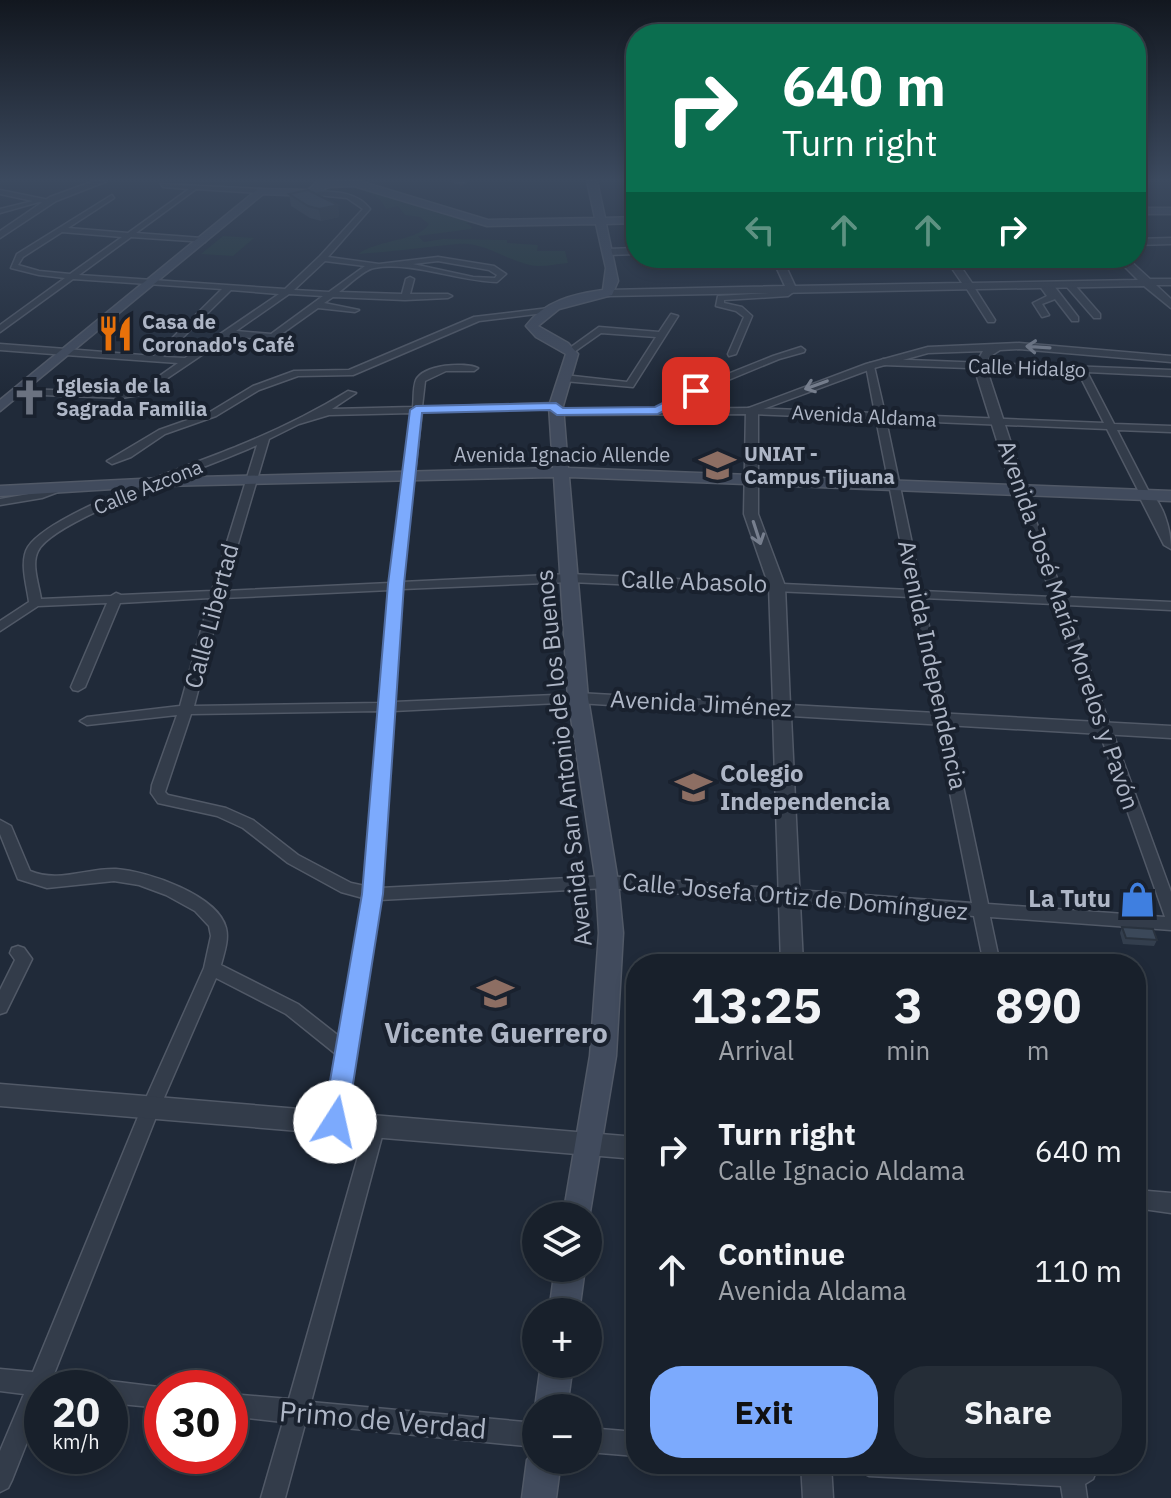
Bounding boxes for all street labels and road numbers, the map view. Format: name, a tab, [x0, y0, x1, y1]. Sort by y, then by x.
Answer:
street label: Calle Hidalgo	[968, 352, 1086, 383]
street label: Avenida Aldama	[791, 398, 938, 433]
street label: Avenida José María Morelos y Pavón	[991, 436, 1147, 814]
street label: Avenida Ignacio Allende	[454, 441, 670, 468]
street label: Calle Azcona	[90, 452, 206, 521]
street label: Avenida Independencia	[891, 537, 975, 793]
street label: Calle Libertad	[176, 540, 246, 692]
street label: Calle Abasolo	[620, 562, 768, 600]
street label: Avenida San Antonio de los Buenos	[527, 568, 599, 948]
street label: Avenida Jiménez	[609, 682, 793, 724]
street label: Calle Josefa Ortiz de Domínguez	[621, 865, 969, 927]
street label: Primo de Verdad	[278, 1392, 488, 1447]

